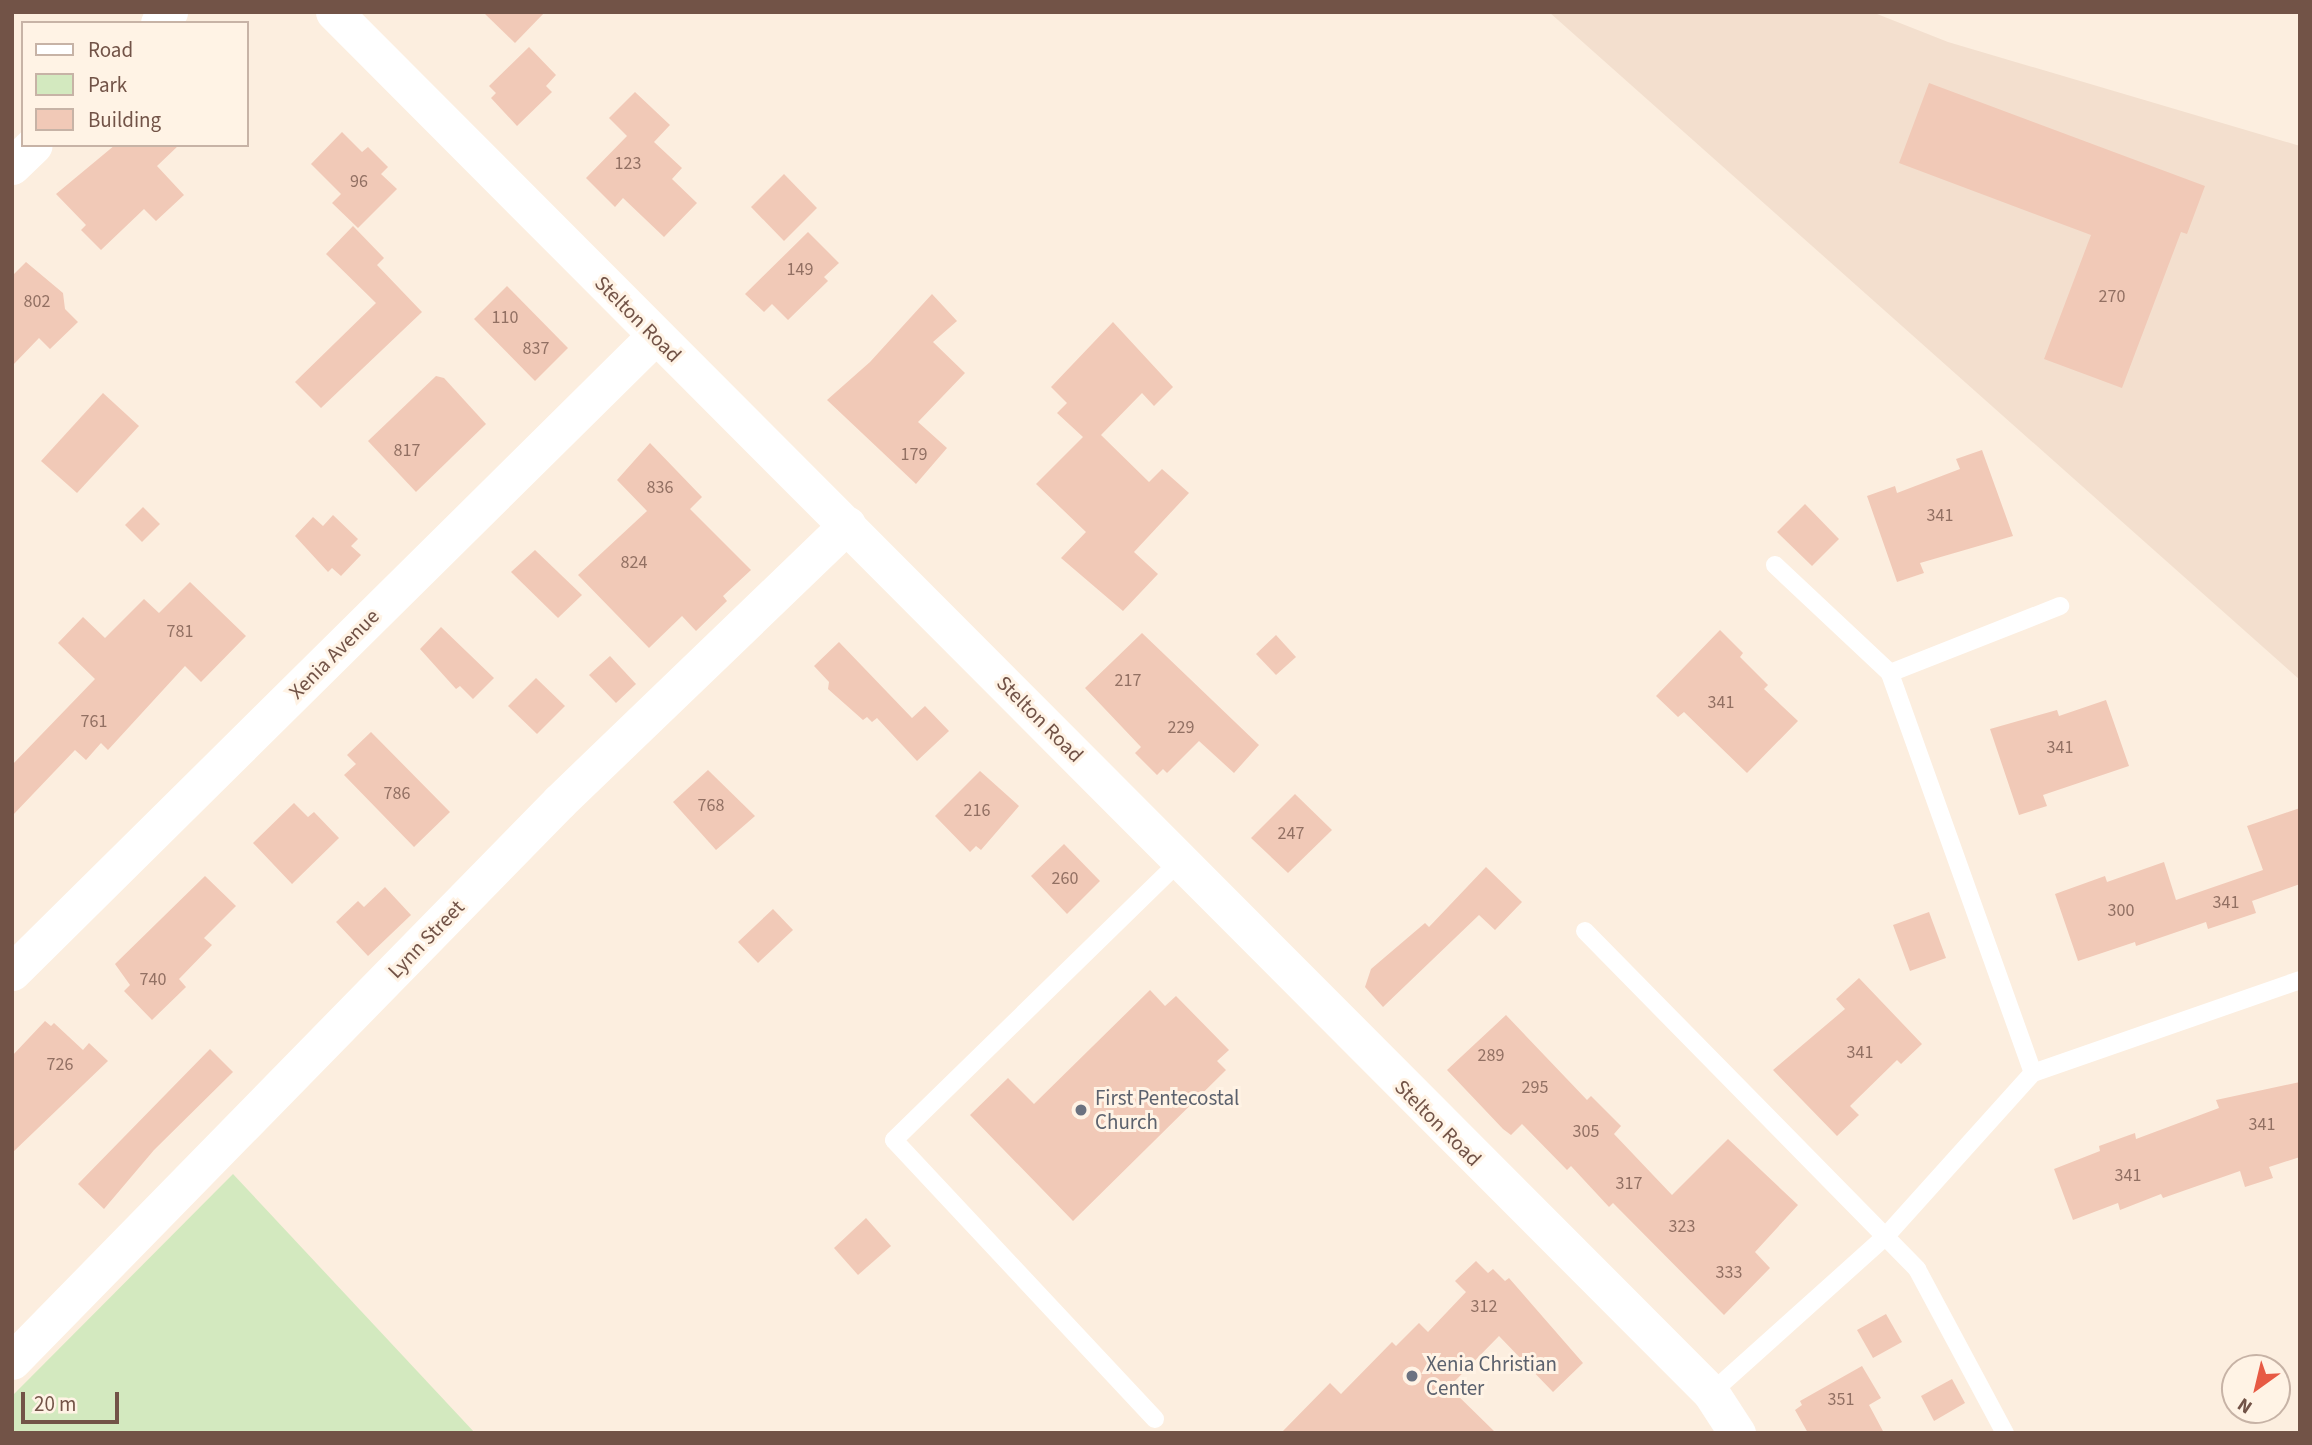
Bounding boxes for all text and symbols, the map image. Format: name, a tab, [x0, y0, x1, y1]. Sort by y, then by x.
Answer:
legend	[21, 21, 248, 147]
text: Road	[88, 35, 133, 65]
text: Park	[88, 70, 127, 100]
text: Building	[88, 105, 161, 135]
house number: 123	[615, 153, 641, 175]
house number: 96	[350, 171, 368, 193]
house number: 149	[787, 259, 813, 281]
street label: Stelton Road	[589, 270, 687, 368]
house number: 270	[2099, 286, 2125, 308]
house number: 802	[24, 291, 50, 313]
house number: 110	[492, 307, 518, 329]
house number: 837	[523, 338, 549, 360]
house number: 817	[394, 440, 420, 462]
house number: 179	[901, 444, 927, 466]
house number: 836	[647, 477, 673, 499]
house number: 341	[1927, 505, 1953, 527]
house number: 824	[621, 552, 647, 574]
street label: Xenia Avenue	[284, 604, 384, 704]
house number: 781	[167, 621, 193, 643]
street label: Stelton Road	[991, 670, 1089, 768]
house number: 217	[1115, 670, 1141, 692]
house number: 341	[1708, 692, 1734, 714]
house number: 761	[81, 711, 107, 733]
house number: 229	[1168, 717, 1194, 739]
house number: 341	[2047, 737, 2073, 759]
house number: 786	[384, 783, 410, 805]
house number: 768	[698, 795, 724, 817]
house number: 216	[964, 800, 990, 822]
house number: 247	[1278, 823, 1304, 845]
house number: 260	[1052, 868, 1078, 890]
house number: 341	[2213, 892, 2239, 914]
street label: Lynn Street	[383, 895, 469, 983]
house number: 300	[2108, 900, 2134, 922]
house number: 740	[140, 969, 166, 991]
house number: 341	[1847, 1042, 1873, 1064]
house number: 289	[1478, 1045, 1504, 1067]
house number: 726	[47, 1054, 73, 1076]
street label: Stelton Road	[1389, 1074, 1487, 1172]
house number: 295	[1522, 1077, 1548, 1099]
place label: First Pentecostal Church	[1095, 1085, 1239, 1135]
marker: First Pentecostal Church	[1073, 1102, 1089, 1118]
house number: 341	[2249, 1114, 2275, 1136]
house number: 305	[1573, 1121, 1599, 1143]
house number: 341	[2115, 1165, 2141, 1187]
house number: 317	[1616, 1173, 1642, 1195]
house number: 323	[1669, 1216, 1695, 1238]
house number: 333	[1716, 1262, 1742, 1284]
house number: 312	[1471, 1296, 1497, 1318]
place label: Xenia Christian Center	[1426, 1351, 1557, 1401]
north arrow	[2221, 1354, 2291, 1424]
marker: Xenia Christian Center	[1404, 1368, 1420, 1384]
scale bar	[24, 1378, 122, 1422]
text: 20 m	[34, 1389, 76, 1419]
house number: 351	[1828, 1389, 1854, 1411]
text: N	[2232, 1390, 2258, 1420]

